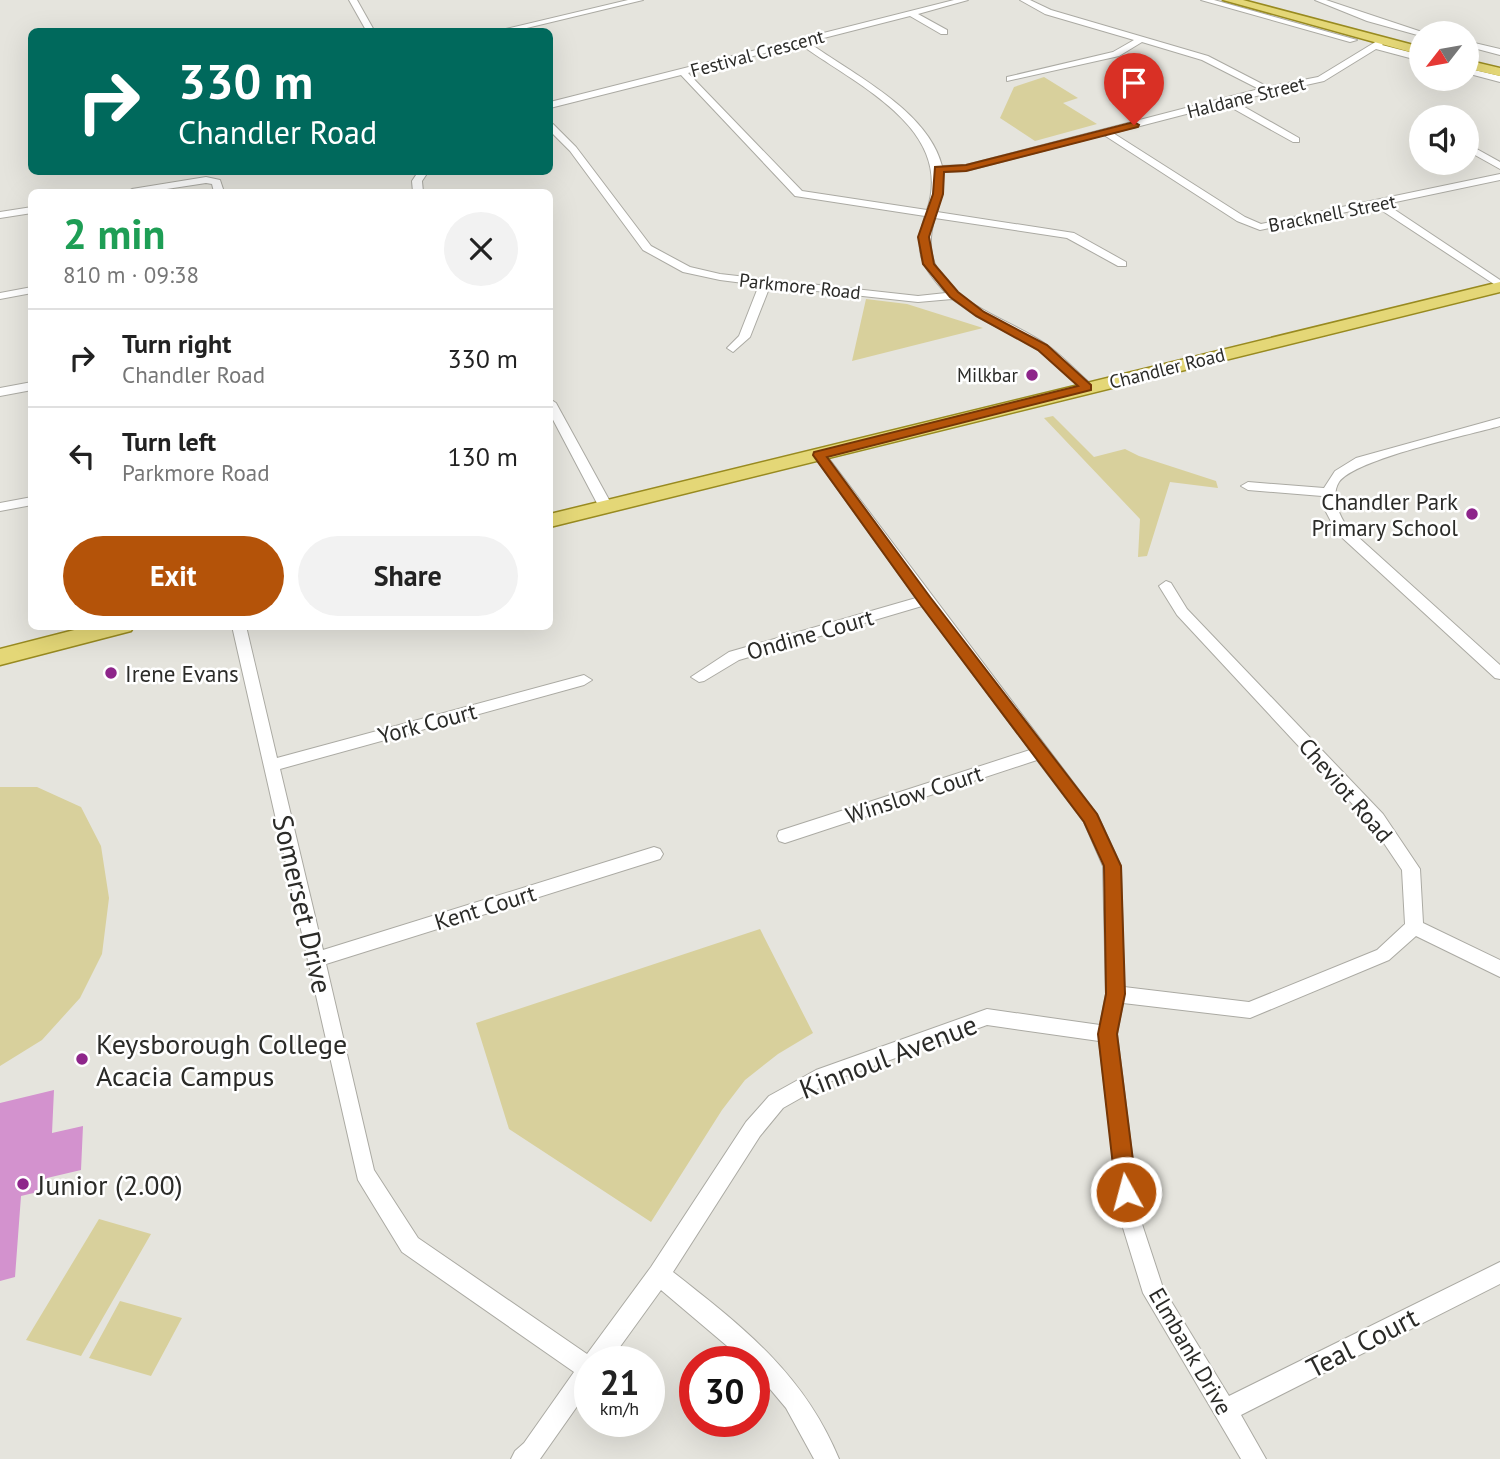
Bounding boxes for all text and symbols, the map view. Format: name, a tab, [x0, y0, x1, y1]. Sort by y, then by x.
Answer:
north arrow	[1409, 21, 1479, 91]
map controls	[1409, 21, 1479, 175]
street label: Festival Crescent	[688, 23, 827, 82]
text: 330 m	[178, 49, 313, 113]
pin	[1104, 53, 1164, 125]
icon: right	[63, 56, 154, 147]
icon: arrive	[1115, 64, 1153, 102]
street label: Haldane Street	[1184, 71, 1308, 123]
button: sound	[1409, 105, 1479, 175]
text: Chandler Road	[178, 111, 377, 153]
street label: Bracknell Street	[1266, 189, 1398, 237]
text: 2 min	[63, 206, 165, 261]
button: close	[444, 212, 518, 286]
text: 810 m · 09:38	[63, 260, 199, 289]
street label: Parkmore Road	[738, 268, 862, 304]
text: Turn right	[122, 327, 231, 360]
icon: right	[63, 339, 101, 377]
text: 330 m	[447, 342, 518, 375]
street label: Chandler Road	[1107, 342, 1227, 394]
text: Chandler Road	[122, 360, 265, 389]
place label: Milkbar	[957, 363, 1019, 387]
marker: Milkbar	[1024, 367, 1040, 383]
text: Turn left	[122, 425, 216, 458]
icon: left	[63, 437, 101, 475]
text: 130 m	[447, 440, 518, 473]
text: Parkmore Road	[122, 458, 270, 487]
place label: Chandler Park Primary School	[1311, 487, 1458, 542]
marker: Chandler Park Primary School	[1464, 506, 1480, 522]
button: Exit	[63, 536, 284, 616]
button: Share	[298, 536, 518, 616]
street label: Ondine Court	[743, 602, 877, 666]
place label: Irene Evans	[125, 659, 239, 688]
marker: Irene Evans	[103, 665, 119, 681]
street label: York Court	[375, 696, 480, 750]
street label: Cheviot Road	[1293, 732, 1399, 848]
street label: Winslow Court	[842, 758, 986, 830]
street label: Somerset Drive	[264, 811, 342, 997]
street label: Kent Court	[431, 878, 539, 936]
street label: Kinnoul Avenue	[794, 1005, 982, 1107]
place label: Keysborough College Acacia Campus	[96, 1025, 347, 1094]
marker: Keysborough College Acacia Campus	[74, 1051, 90, 1067]
position arrow	[1089, 1155, 1163, 1229]
place label: Junior (2.00)	[36, 1166, 183, 1203]
marker: Junior (2.00)	[15, 1176, 31, 1192]
street label: Elmbank Drive	[1143, 1282, 1239, 1420]
street label: Teal Court	[1300, 1298, 1425, 1386]
speed limit sign: 30	[679, 1346, 770, 1437]
text: 21	[600, 1359, 639, 1405]
text: km/h	[600, 1397, 639, 1420]

